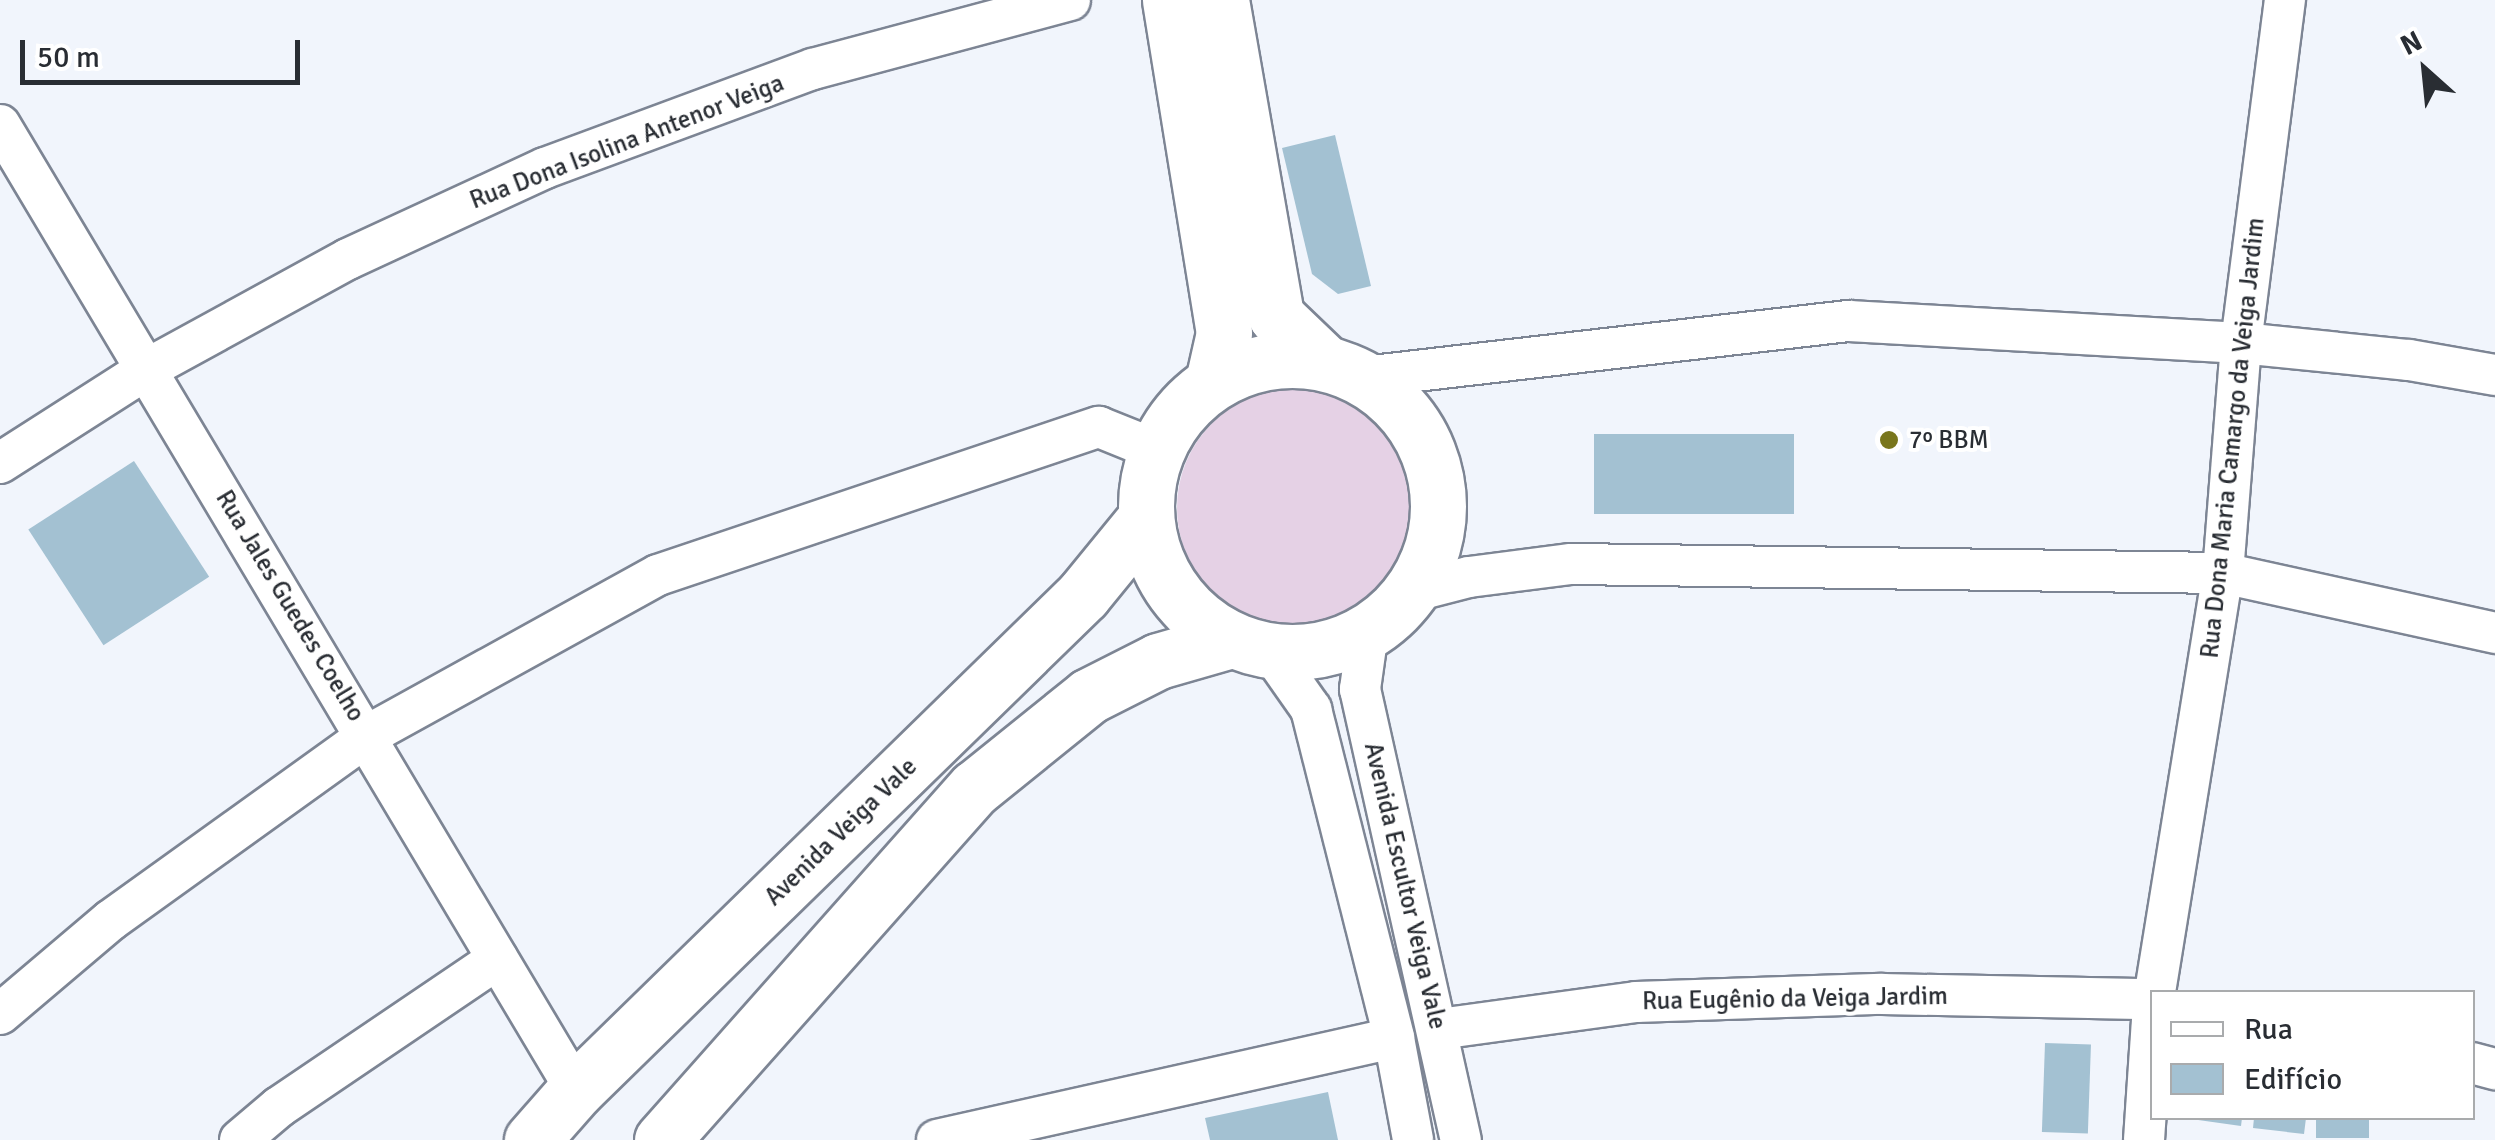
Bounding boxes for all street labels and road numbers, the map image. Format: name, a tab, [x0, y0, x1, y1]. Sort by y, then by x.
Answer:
street label: Rua Dona Isolina Antenor Veiga	[466, 68, 788, 216]
street label: Rua Dona Maria Camargo da Veiga Jardim	[2195, 216, 2271, 660]
street label: Rua Jales Guedes Coelho	[209, 485, 371, 727]
street label: Avenida Escultor Veiga Vale	[1357, 740, 1453, 1032]
street label: Avenida Veiga Vale	[759, 752, 923, 912]
street label: Rua Eugênio da Veiga Jardim	[1642, 981, 1948, 1017]

